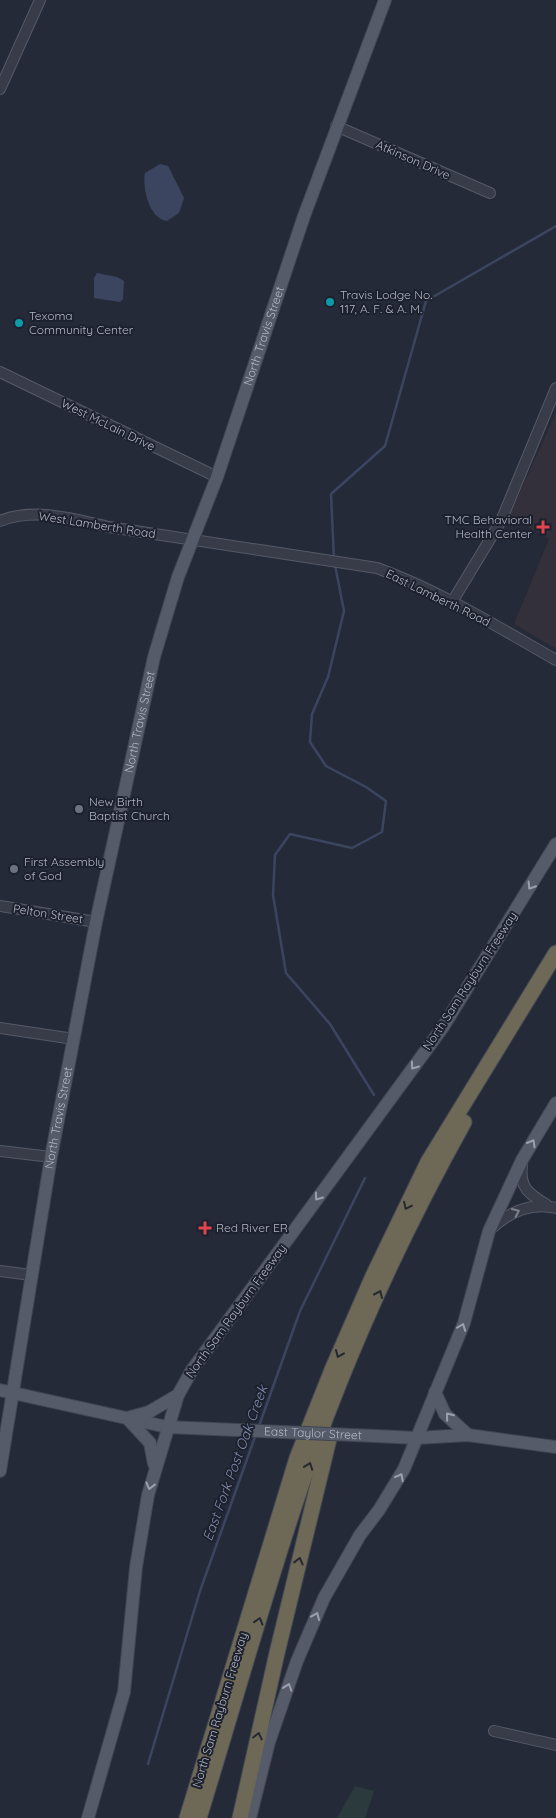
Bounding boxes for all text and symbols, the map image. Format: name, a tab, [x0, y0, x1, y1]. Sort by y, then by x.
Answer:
street label: Atkinson Drive	[374, 136, 453, 183]
street label: North Travis Street	[240, 284, 287, 388]
place label: Travis Lodge No. 117, A. F. & A. M.	[340, 287, 432, 316]
marker: Travis Lodge No. 117, A. F. & A. M.	[324, 296, 336, 308]
place label: Texoma Community Center	[29, 308, 134, 337]
marker: Texoma Community Center	[13, 317, 25, 329]
street label: West McLain Drive	[59, 395, 158, 454]
street label: West Lamberth Road	[37, 508, 157, 541]
place label: TMC Behavioral Health Center	[445, 512, 532, 541]
marker: TMC Behavioral Health Center	[536, 520, 550, 534]
street label: East Lamberth Road	[384, 566, 493, 629]
street label: North Travis Street	[121, 670, 158, 774]
place label: New Birth Baptist Church	[89, 794, 170, 823]
marker: New Birth Baptist Church	[73, 803, 85, 815]
place label: First Assembly of God	[24, 854, 104, 883]
marker: First Assembly of God	[8, 863, 20, 875]
one-way arrow	[528, 880, 537, 889]
street label: Pelton Street	[12, 901, 84, 926]
street label: North Sam Rayburn Freeway	[419, 909, 520, 1053]
one-way arrow	[411, 1060, 420, 1070]
street label: North Travis Street	[41, 1065, 75, 1170]
one-way arrow	[526, 1140, 536, 1149]
one-way arrow	[315, 1191, 324, 1201]
one-way arrow	[403, 1201, 413, 1210]
one-way arrow	[511, 1208, 520, 1219]
place label: Red River ER	[216, 1220, 288, 1235]
marker: Red River ER	[198, 1221, 212, 1235]
street label: North Sam Rayburn Freeway	[182, 1241, 289, 1381]
one-way arrow	[373, 1290, 384, 1299]
one-way arrow	[456, 1323, 466, 1332]
one-way arrow	[335, 1349, 345, 1358]
water label: East Fork Post Oak Creek	[198, 1381, 272, 1543]
one-way arrow	[446, 1413, 454, 1422]
street label: East Taylor Street	[264, 1423, 362, 1442]
one-way arrow	[303, 1462, 313, 1471]
one-way arrow	[393, 1473, 403, 1482]
one-way arrow	[145, 1481, 156, 1490]
one-way arrow	[293, 1556, 304, 1565]
one-way arrow	[309, 1612, 320, 1621]
one-way arrow	[254, 1617, 264, 1625]
street label: North Sam Rayburn Freeway	[189, 1630, 250, 1789]
one-way arrow	[282, 1684, 292, 1692]
one-way arrow	[252, 1732, 263, 1741]

